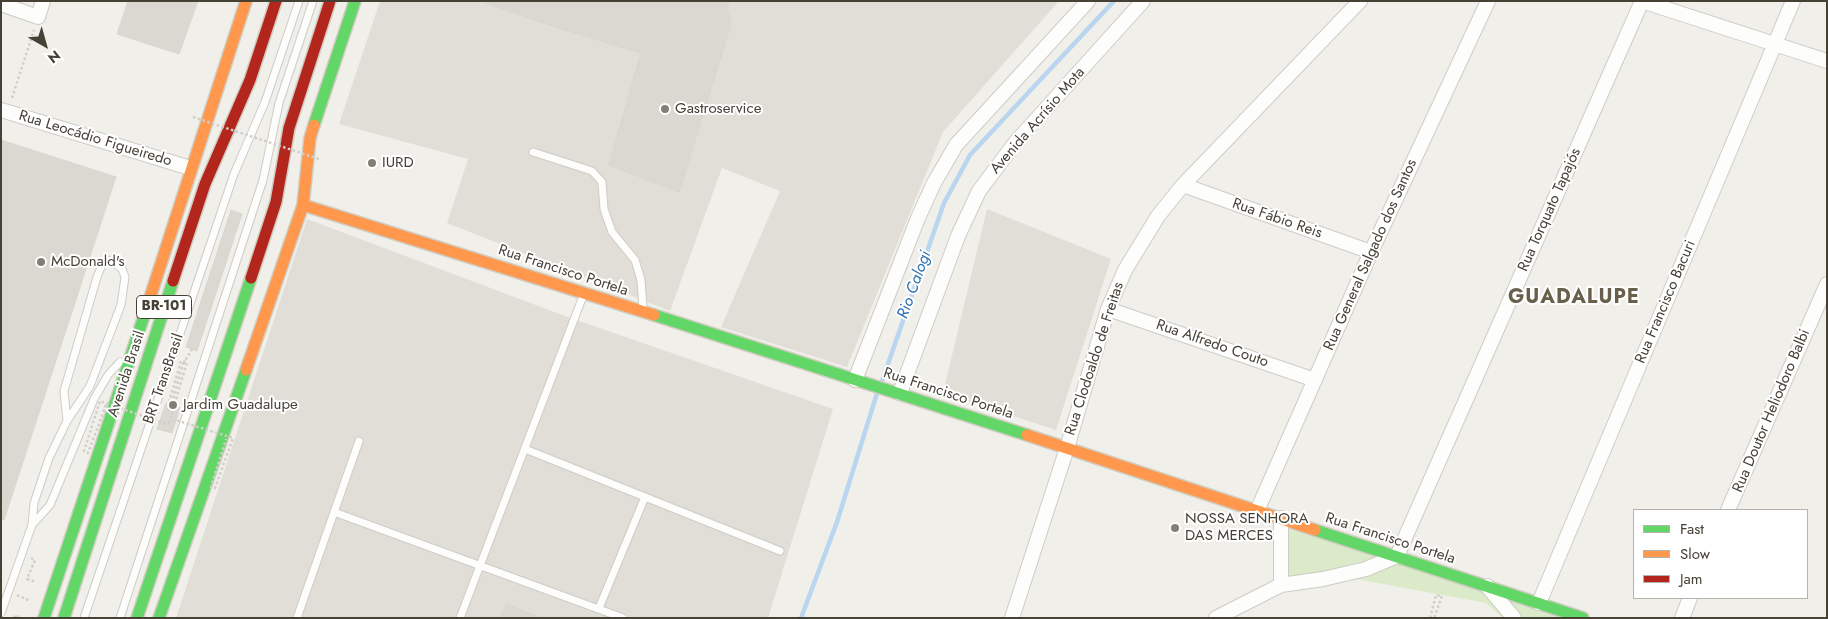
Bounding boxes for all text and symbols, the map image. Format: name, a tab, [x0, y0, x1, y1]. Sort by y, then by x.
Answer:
north arrow	[20, 20, 70, 70]
text: N	[44, 46, 65, 68]
street label: Avenida Acrísio Mota	[987, 64, 1089, 178]
place label: Gastroservice	[675, 100, 761, 118]
marker: Gastroservice	[659, 103, 671, 115]
street label: Rua Leocádio Figueiredo	[16, 107, 174, 171]
street label: Rua Torquato Tapajós	[1515, 146, 1585, 274]
place label: IURD	[382, 154, 414, 172]
marker: IURD	[366, 157, 378, 169]
street label: Rua General Salgado dos Santos	[1321, 157, 1421, 353]
street label: Rua Fábio Reis	[1230, 195, 1324, 243]
street label: Rua Francisco Bacuri	[1632, 238, 1700, 366]
street label: Rua Francisco Portela	[496, 242, 630, 300]
water label: Rio Calogi	[894, 249, 936, 321]
place label: McDonald's	[51, 253, 125, 271]
marker: McDonald's	[35, 256, 47, 268]
street label: Rua Clodoaldo de Freitas	[1062, 280, 1128, 438]
district label: GUADALUPE	[1507, 286, 1641, 310]
road number: BR-101	[136, 296, 192, 318]
street label: Rua Alfredo Couto	[1153, 316, 1271, 372]
street label: Rua Doutor Heliodoro Balbi	[1729, 327, 1815, 495]
street label: Avenida Brasil	[105, 329, 149, 419]
street label: BRT TransBrasil	[140, 331, 188, 427]
street label: Rua Francisco Portela	[881, 365, 1015, 423]
place label: Jardim Guadalupe	[183, 396, 298, 414]
marker: Jardim Guadalupe	[167, 399, 179, 411]
legend	[1633, 509, 1808, 599]
place label: NOSSA SENHORA DAS MERCES	[1185, 510, 1308, 545]
street label: Rua Francisco Portela	[1323, 510, 1457, 568]
text: Fast	[1680, 518, 1704, 540]
marker: NOSSA SENHORA DAS MERCES	[1169, 522, 1181, 534]
text: Slow	[1680, 543, 1710, 565]
text: Jam	[1680, 568, 1703, 590]

